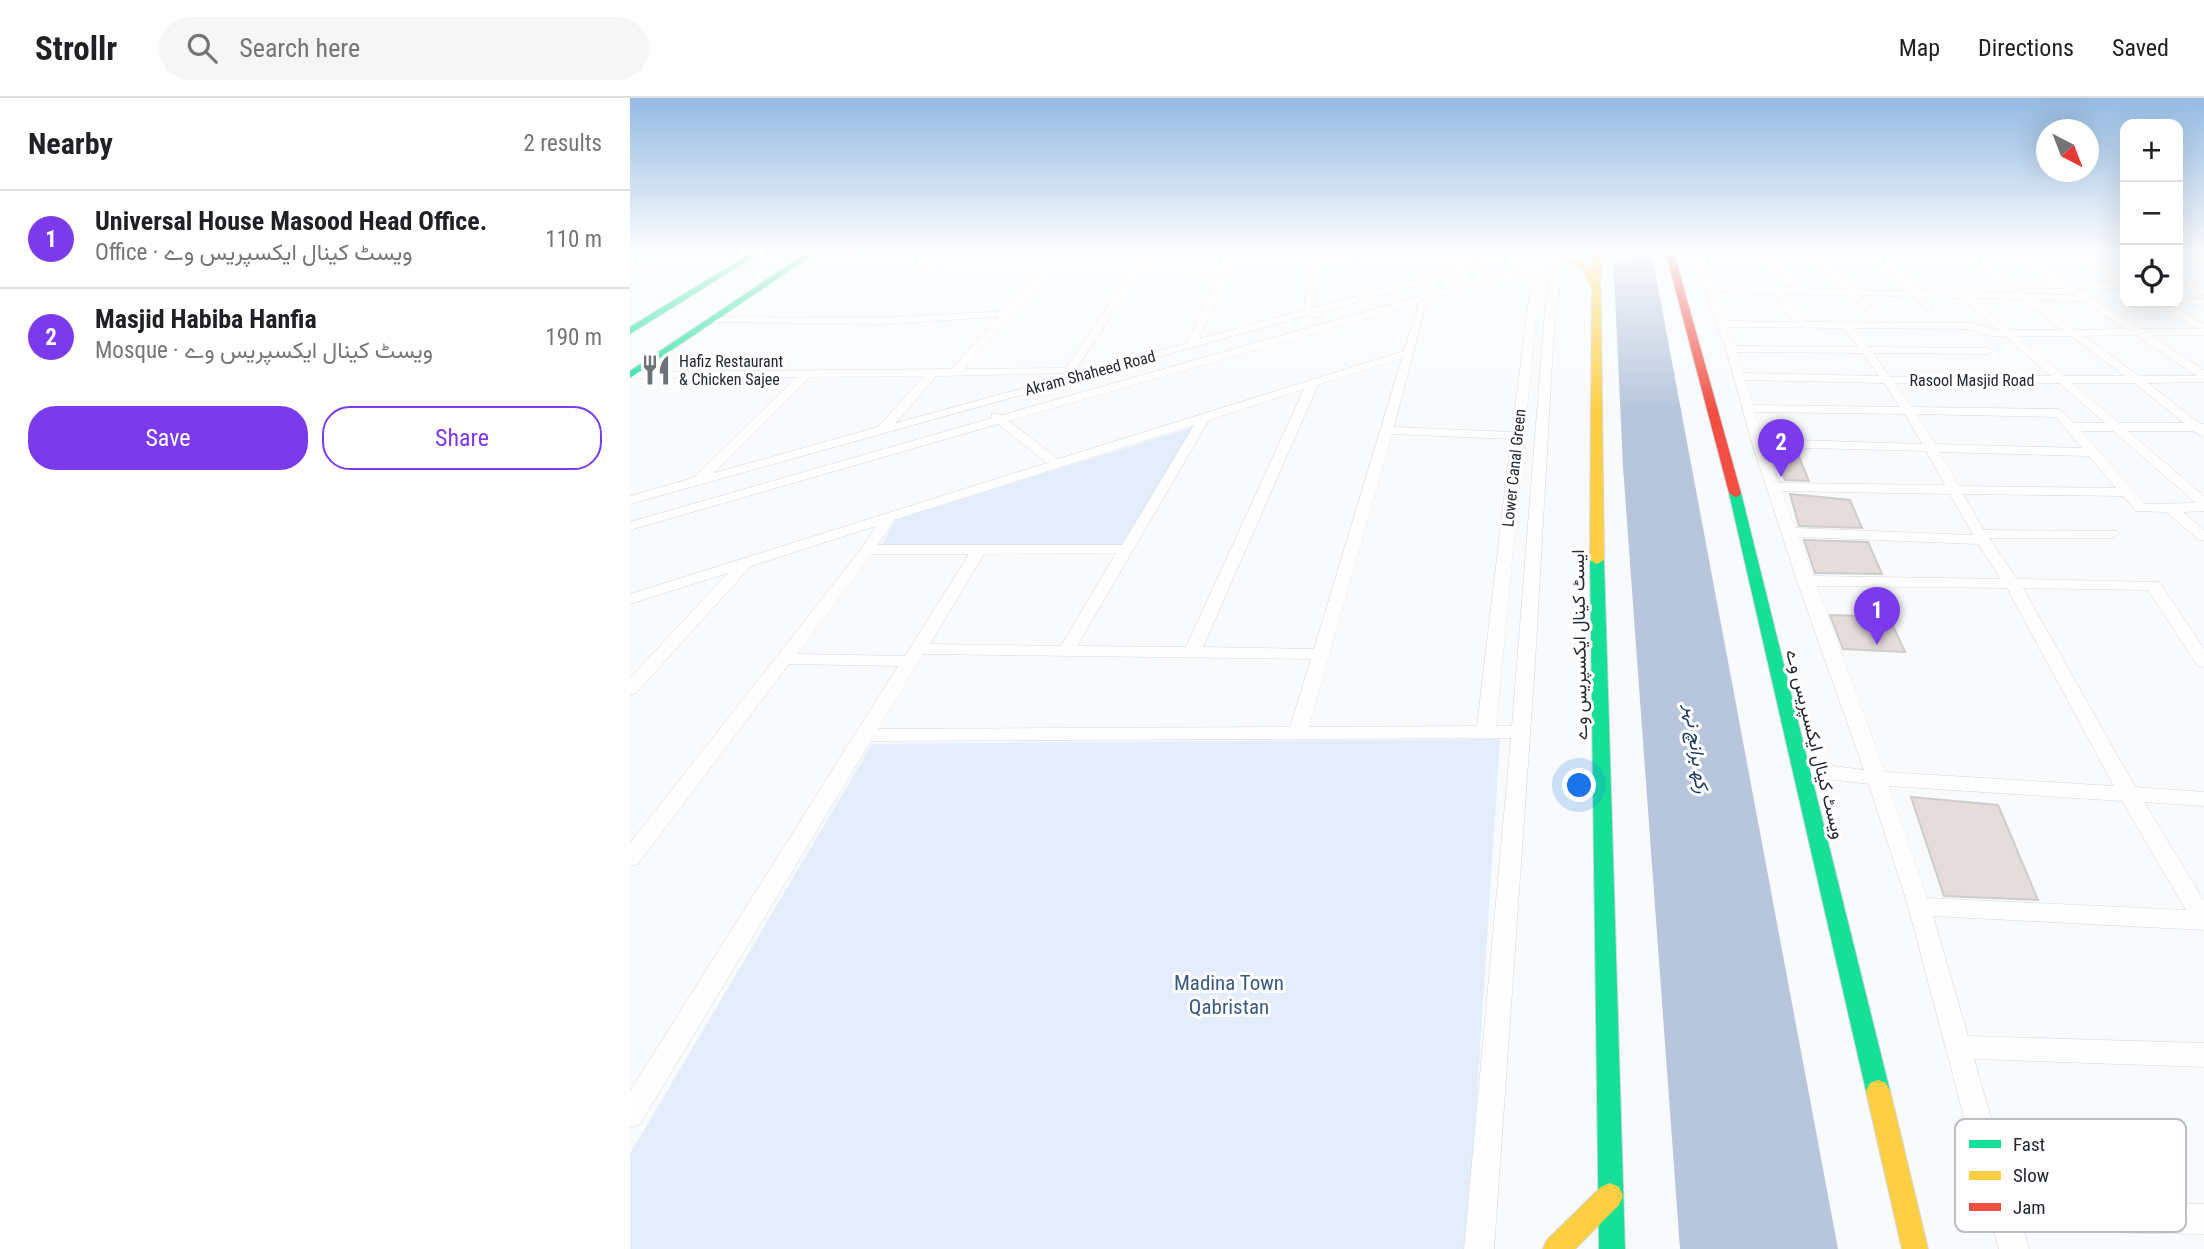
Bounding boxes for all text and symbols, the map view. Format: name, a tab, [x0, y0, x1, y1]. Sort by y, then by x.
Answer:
search box	[159, 17, 649, 80]
text: Strollr	[35, 29, 117, 68]
icon: search	[183, 29, 221, 67]
text: Search here	[239, 33, 360, 63]
text: Map	[1899, 34, 1940, 62]
text: Directions	[1978, 34, 2074, 62]
text: Saved	[2112, 34, 2169, 62]
north arrow	[2036, 119, 2099, 182]
map controls	[2120, 119, 2183, 308]
button: +	[2120, 119, 2183, 182]
text: Nearby	[28, 126, 113, 161]
text: 2 results	[524, 130, 602, 157]
button: −	[2120, 182, 2183, 245]
text: Universal House Masood Head Office.	[95, 206, 487, 236]
text: 1	[45, 226, 57, 253]
text: 110 m	[545, 226, 602, 253]
text: Office · ویسٹ کینال ایکسپریس وے	[95, 239, 413, 266]
button: locate	[2120, 245, 2183, 308]
text: Masjid Habiba Hanfia	[95, 304, 317, 334]
text: 2	[45, 324, 57, 351]
text: 190 m	[545, 324, 602, 351]
text: Mosque · ویسٹ کینال ایکسپریس وے	[95, 337, 433, 364]
street label: Akram Shaheed Road	[1023, 346, 1157, 400]
place label: Hafiz Restaurant & Chicken Sajee	[679, 352, 784, 389]
restaurant icon: Hafiz Restaurant & Chicken Sajee	[639, 353, 673, 387]
street label: Rasool Masjid Road	[1910, 371, 2034, 390]
button: Save	[28, 406, 308, 470]
button: Share	[322, 406, 602, 470]
street label: Lower Canal Green	[1498, 408, 1530, 528]
pin: 2	[1758, 419, 1804, 477]
street label: ایسٹ کینال ایکسپریس وے	[1567, 549, 1593, 741]
pin: 1	[1854, 587, 1900, 645]
street label: ویسٹ کینال ایکسپریس وے	[1780, 647, 1850, 842]
water label: رکھ برانچ نہر	[1678, 702, 1714, 795]
your location	[1562, 768, 1596, 802]
park label: Madina Town Qabristan	[1174, 971, 1284, 1019]
legend	[1955, 1119, 2186, 1232]
text: Fast	[2013, 1133, 2045, 1156]
text: Slow	[2013, 1164, 2049, 1187]
text: Jam	[2013, 1196, 2046, 1219]

